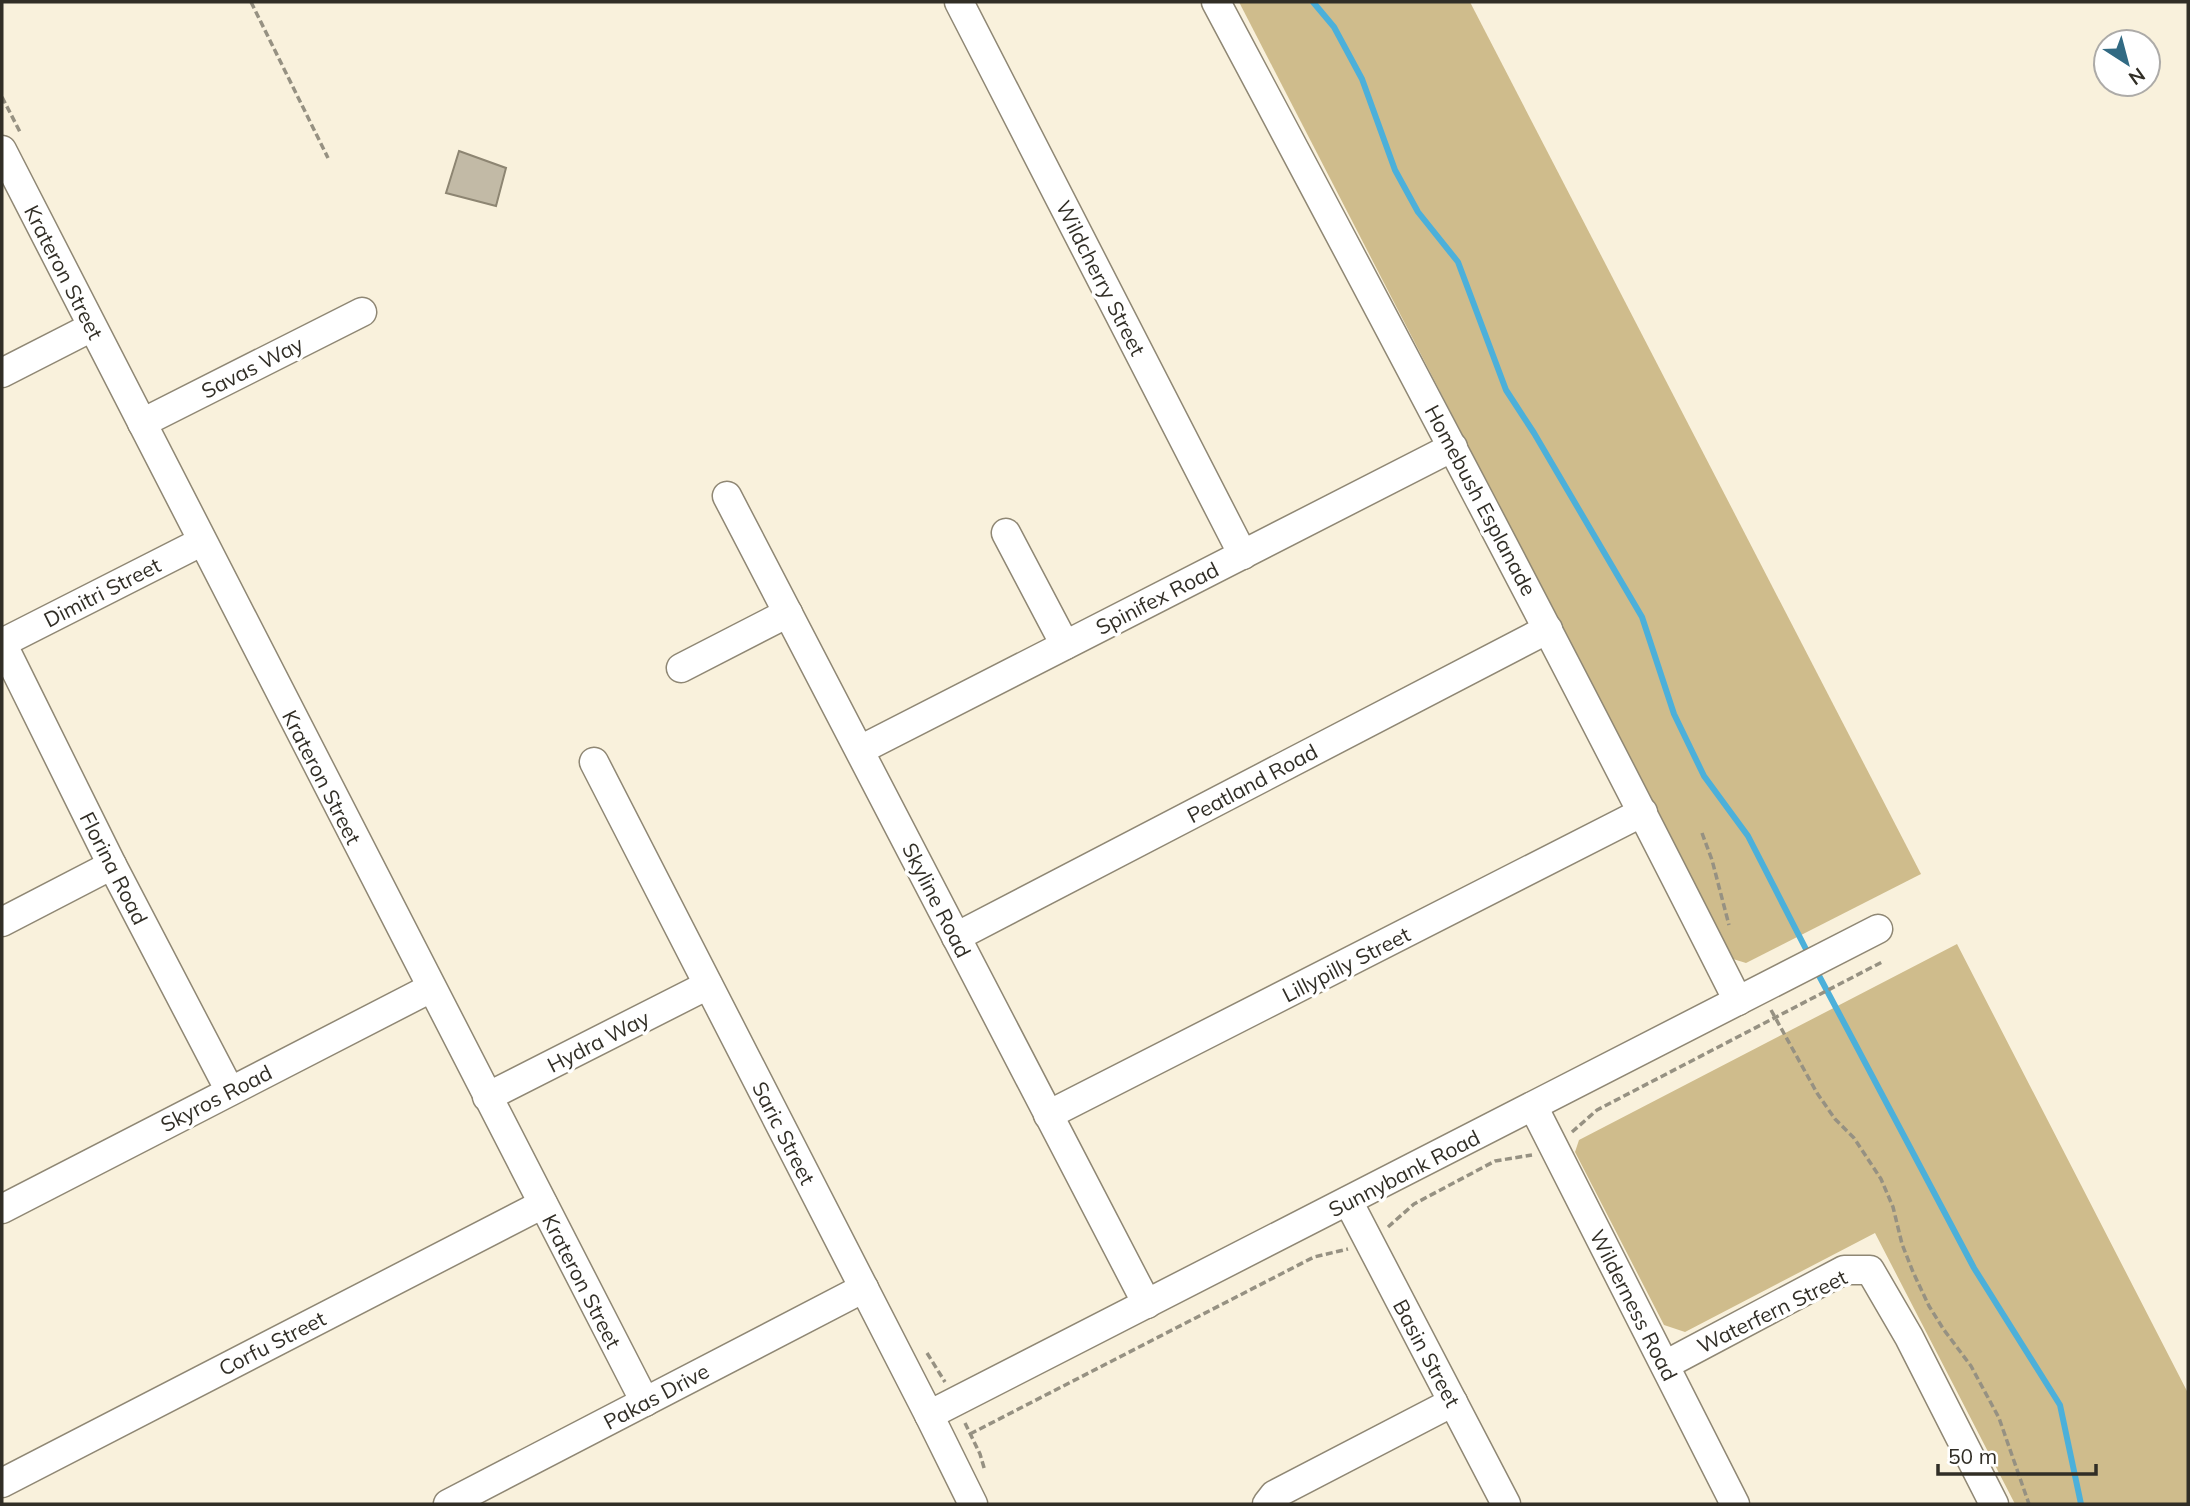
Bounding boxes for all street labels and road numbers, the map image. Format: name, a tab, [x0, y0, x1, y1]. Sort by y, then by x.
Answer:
street label: Wildcherry Street	[1051, 196, 1151, 360]
street label: Krateron Street	[19, 200, 109, 344]
street label: Savas Way	[197, 330, 307, 404]
street label: Homebush Esplanade	[1420, 400, 1542, 600]
street label: Dimitri Street	[39, 551, 165, 633]
street label: Spinifex Road	[1091, 556, 1223, 640]
street label: Krateron Street	[277, 705, 367, 849]
street label: Peatland Road	[1182, 738, 1322, 828]
street label: Florina Road	[74, 807, 154, 929]
street label: Skyline Road	[897, 838, 977, 962]
street label: Lillypilly Street	[1278, 921, 1414, 1007]
street label: Hydra Way	[543, 1004, 653, 1078]
street label: Skyros Road	[156, 1059, 276, 1137]
street label: Saric Street	[747, 1077, 821, 1189]
street label: Sunnybank Road	[1324, 1124, 1484, 1222]
street label: Krateron Street	[537, 1209, 627, 1353]
street label: Wilderness Road	[1585, 1225, 1683, 1385]
street label: Waterfern Street	[1693, 1264, 1851, 1358]
street label: Basin Street	[1388, 1295, 1466, 1411]
street label: Corfu Street	[214, 1305, 330, 1381]
street label: Pakas Drive	[599, 1357, 713, 1435]

